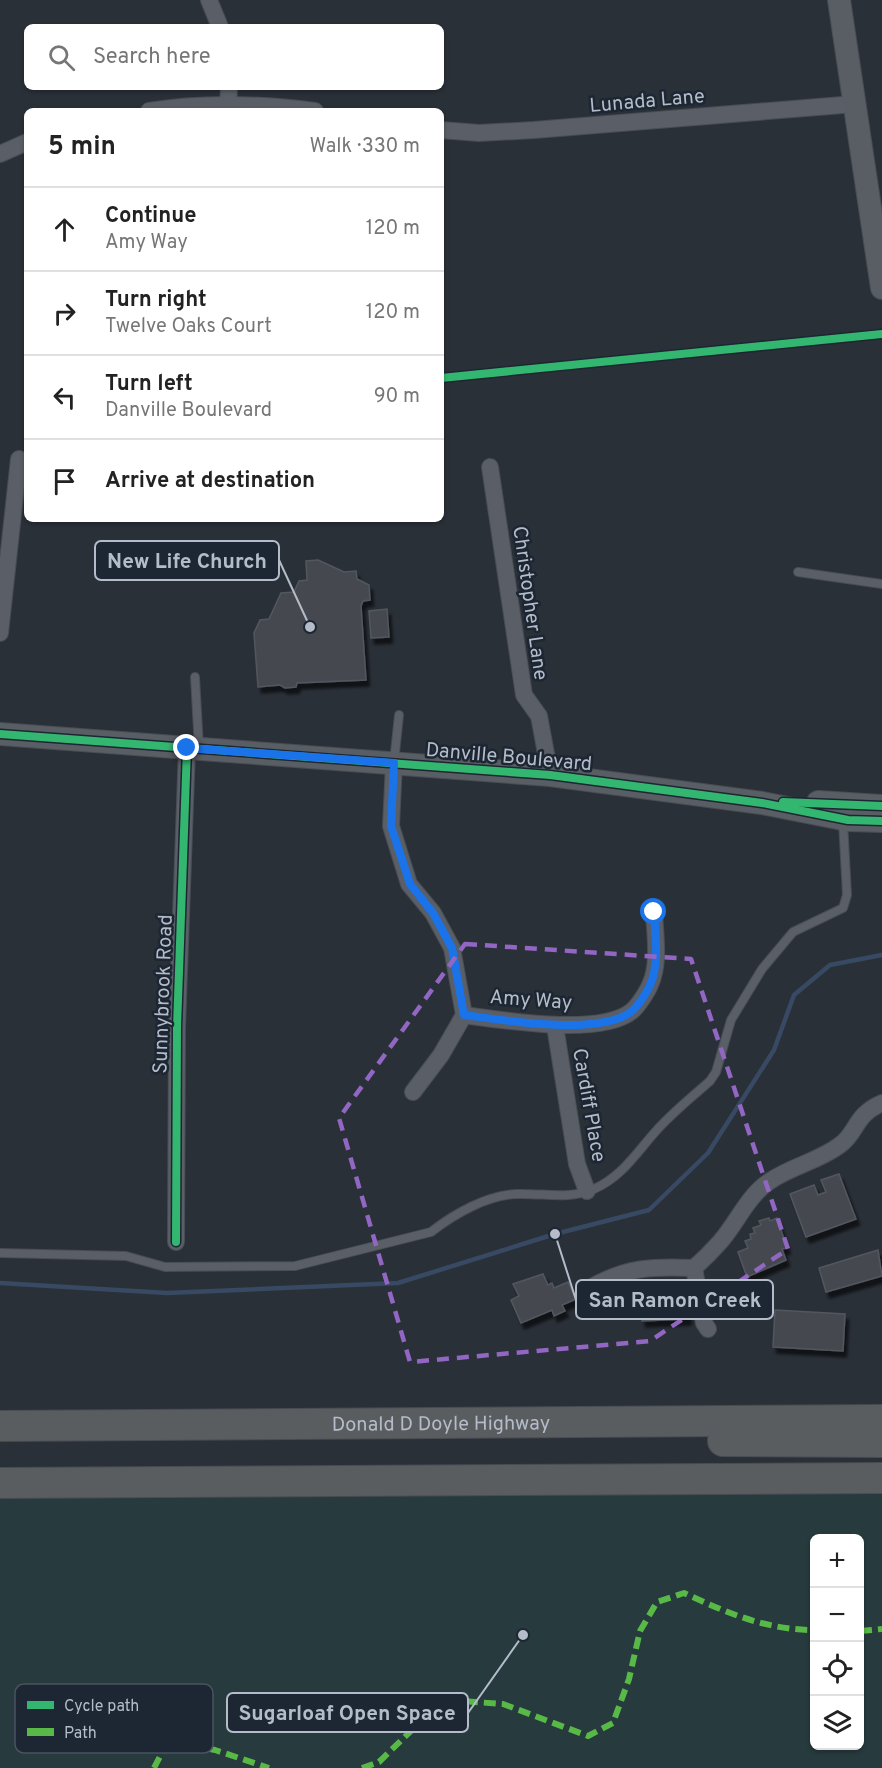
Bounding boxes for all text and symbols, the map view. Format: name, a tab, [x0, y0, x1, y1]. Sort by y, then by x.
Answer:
search box	[24, 24, 444, 90]
icon: search	[45, 41, 78, 74]
text: Search here	[93, 44, 211, 71]
street label: Lunada Lane	[589, 84, 706, 120]
text: 5 min	[48, 131, 116, 164]
text: Walk · 330 m	[310, 134, 420, 160]
text: Continue	[105, 203, 196, 230]
icon: ahead	[48, 213, 81, 246]
text: 120 m	[366, 216, 420, 242]
text: Amy Way	[105, 230, 188, 256]
text: Turn right	[105, 287, 207, 314]
icon: right	[48, 297, 81, 330]
text: 120 m	[366, 300, 420, 326]
text: Twelve Oaks Court	[105, 314, 272, 340]
text: Turn left	[105, 371, 193, 398]
icon: left	[48, 381, 81, 414]
text: 90 m	[374, 384, 420, 410]
text: Danville Boulevard	[105, 398, 272, 424]
icon: arrive	[48, 465, 81, 498]
text: Arrive at destination	[105, 468, 315, 495]
street label: Christopher Lane	[505, 525, 553, 682]
callout: New Life Church	[95, 541, 279, 580]
text: New Life Church	[107, 549, 267, 576]
route end	[173, 734, 199, 760]
street label: Danville Boulevard	[425, 738, 593, 778]
route start	[640, 898, 666, 924]
street label: Sunnybrook Road	[148, 914, 180, 1074]
street label: Amy Way	[489, 985, 573, 1017]
street label: Cardiff Place	[565, 1046, 611, 1164]
callout: San Ramon Creek	[576, 1280, 773, 1319]
text: San Ramon Creek	[588, 1288, 762, 1315]
street label: Donald D Doyle Highway	[332, 1411, 550, 1439]
map controls	[810, 1534, 864, 1750]
button: +	[810, 1534, 864, 1588]
button: −	[810, 1588, 864, 1642]
button: locate	[810, 1642, 864, 1696]
legend	[15, 1684, 213, 1753]
callout: Sugarloaf Open Space	[227, 1693, 468, 1732]
button: layers	[810, 1696, 864, 1750]
text: Cycle path	[64, 1697, 139, 1717]
text: Sugarloaf Open Space	[238, 1701, 456, 1728]
text: Path	[64, 1724, 97, 1744]

